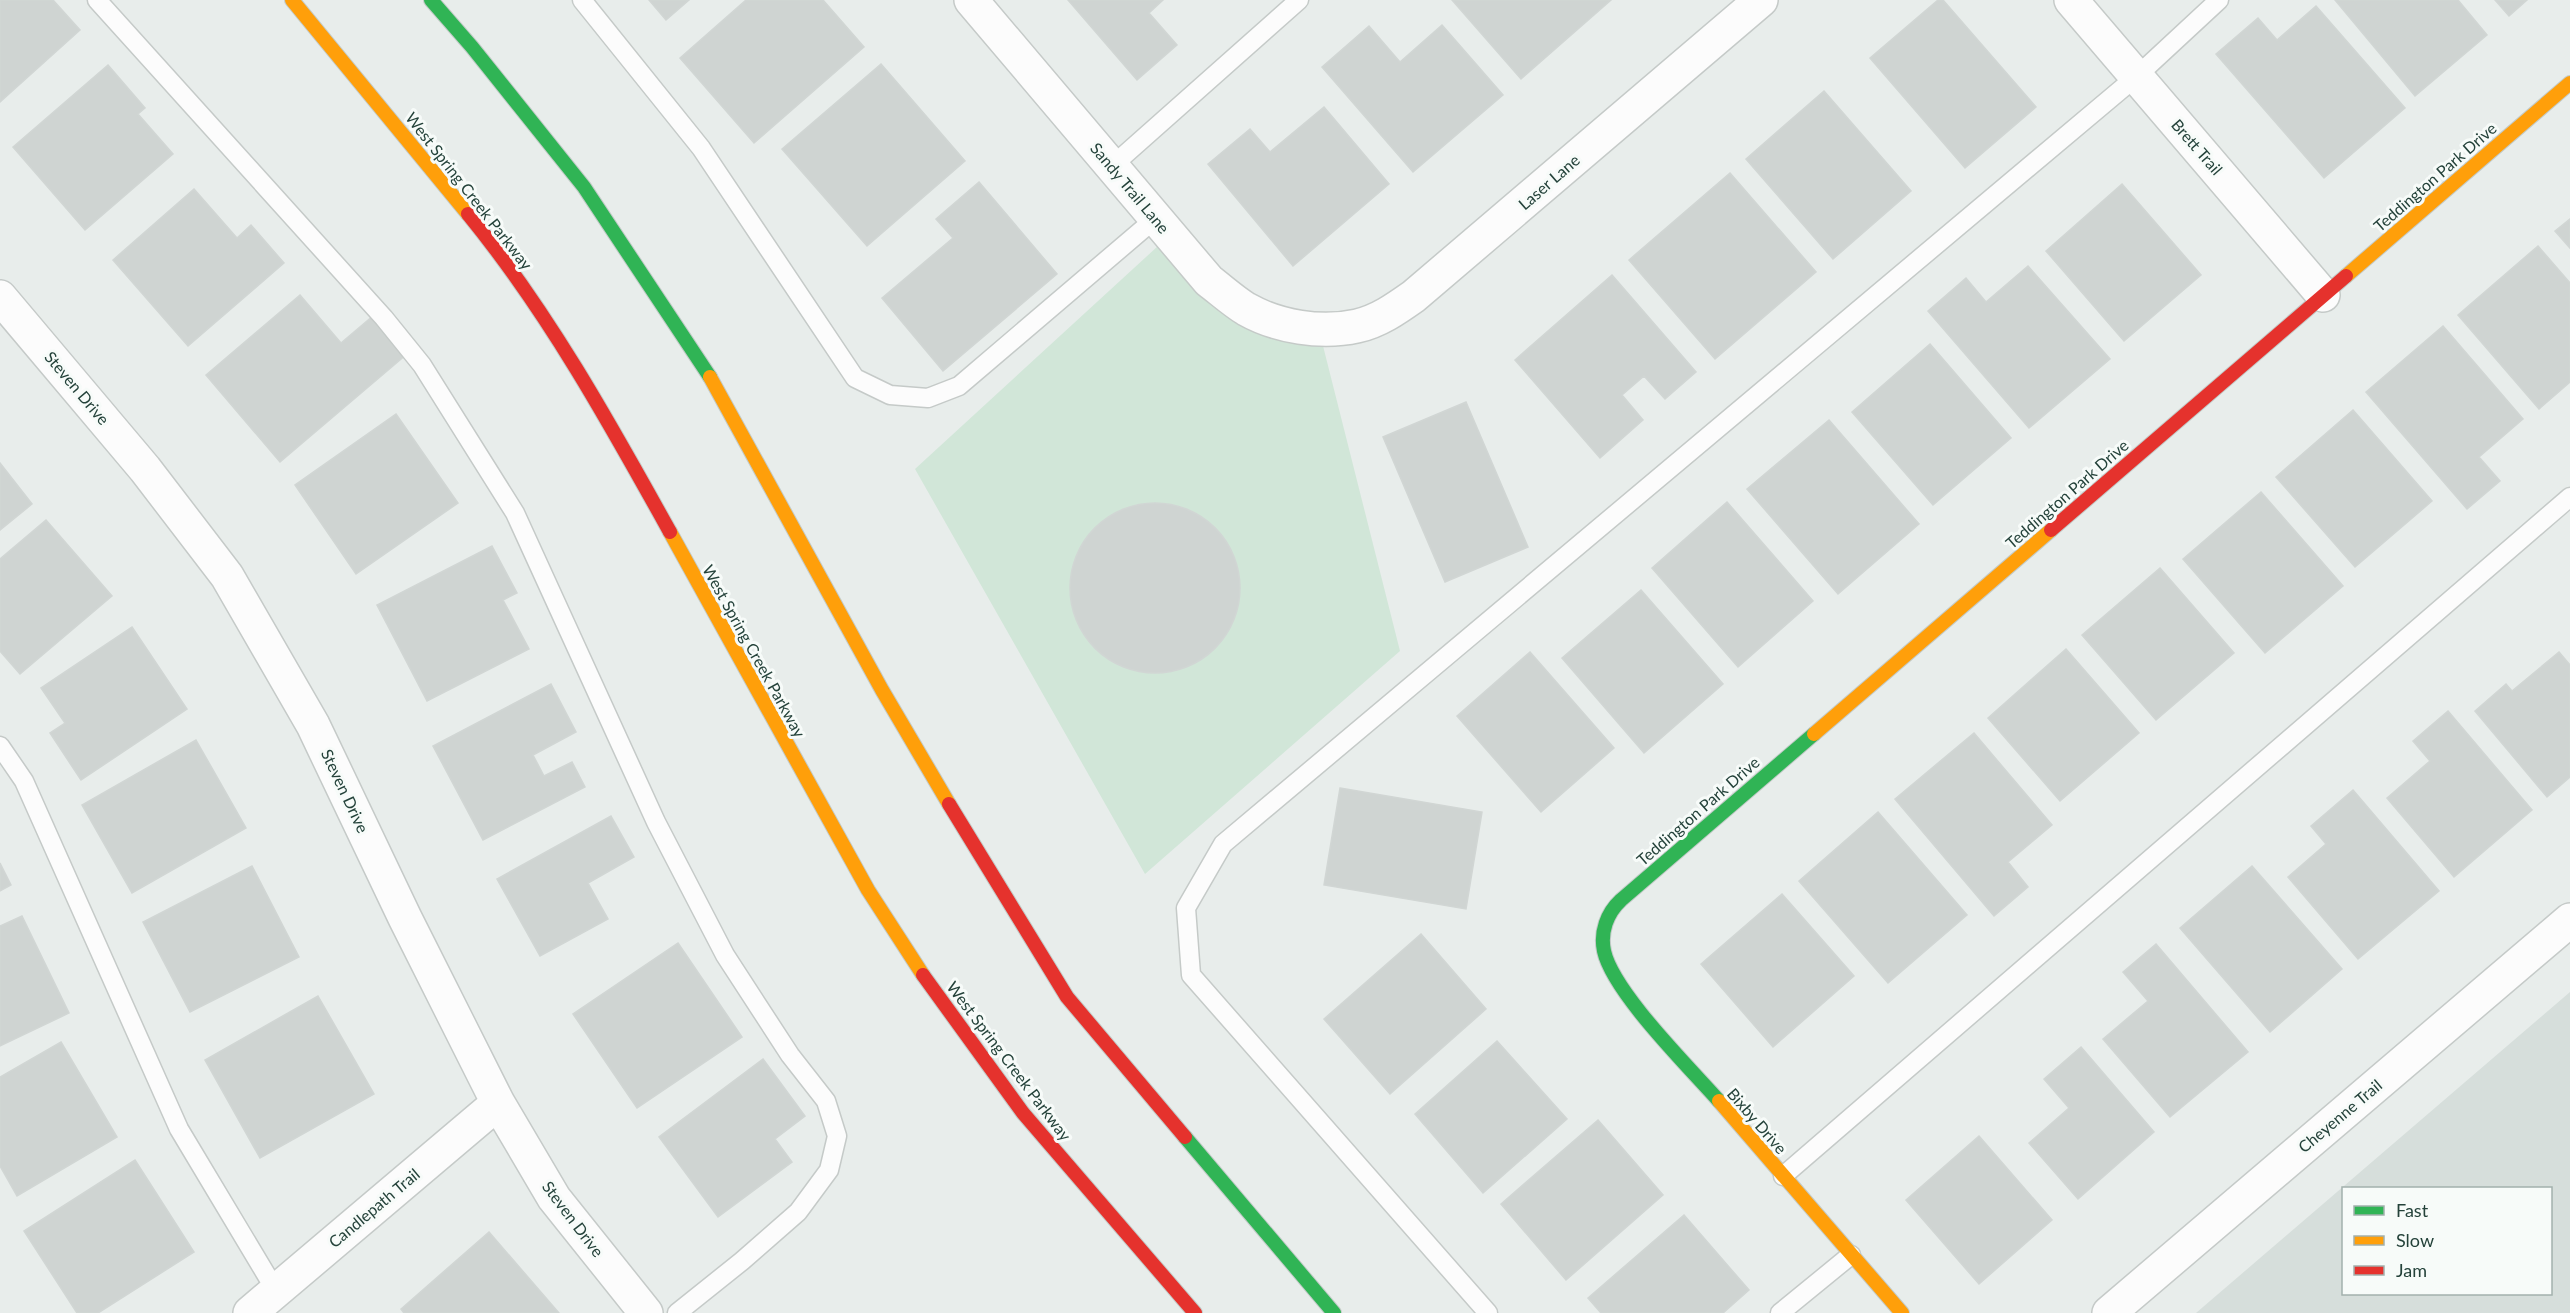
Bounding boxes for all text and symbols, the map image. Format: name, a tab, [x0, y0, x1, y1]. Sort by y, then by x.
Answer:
street label: West Spring Creek Parkway	[402, 108, 537, 274]
street label: Brett Trail	[2168, 115, 2227, 178]
street label: Teddington Park Drive	[2369, 118, 2500, 235]
street label: Sandy Trail Lane	[1087, 138, 1174, 237]
street label: Laser Lane	[1514, 150, 1583, 213]
street label: Steven Drive	[41, 347, 114, 428]
street label: Teddington Park Drive	[2001, 435, 2132, 552]
street label: West Spring Creek Parkway	[699, 561, 810, 741]
street label: Steven Drive	[318, 746, 373, 836]
street label: Teddington Park Drive	[1632, 752, 1763, 869]
street label: West Spring Creek Parkway	[943, 977, 1076, 1145]
street label: Cheyenne Trail	[2294, 1075, 2385, 1156]
street label: Bixby Drive	[1724, 1084, 1791, 1157]
street label: Candlepath Trail	[324, 1164, 423, 1251]
street label: Steven Drive	[539, 1177, 608, 1260]
legend	[2342, 1187, 2552, 1295]
text: Fast	[2396, 1199, 2429, 1221]
text: Slow	[2396, 1229, 2434, 1251]
text: Jam	[2396, 1259, 2427, 1281]

